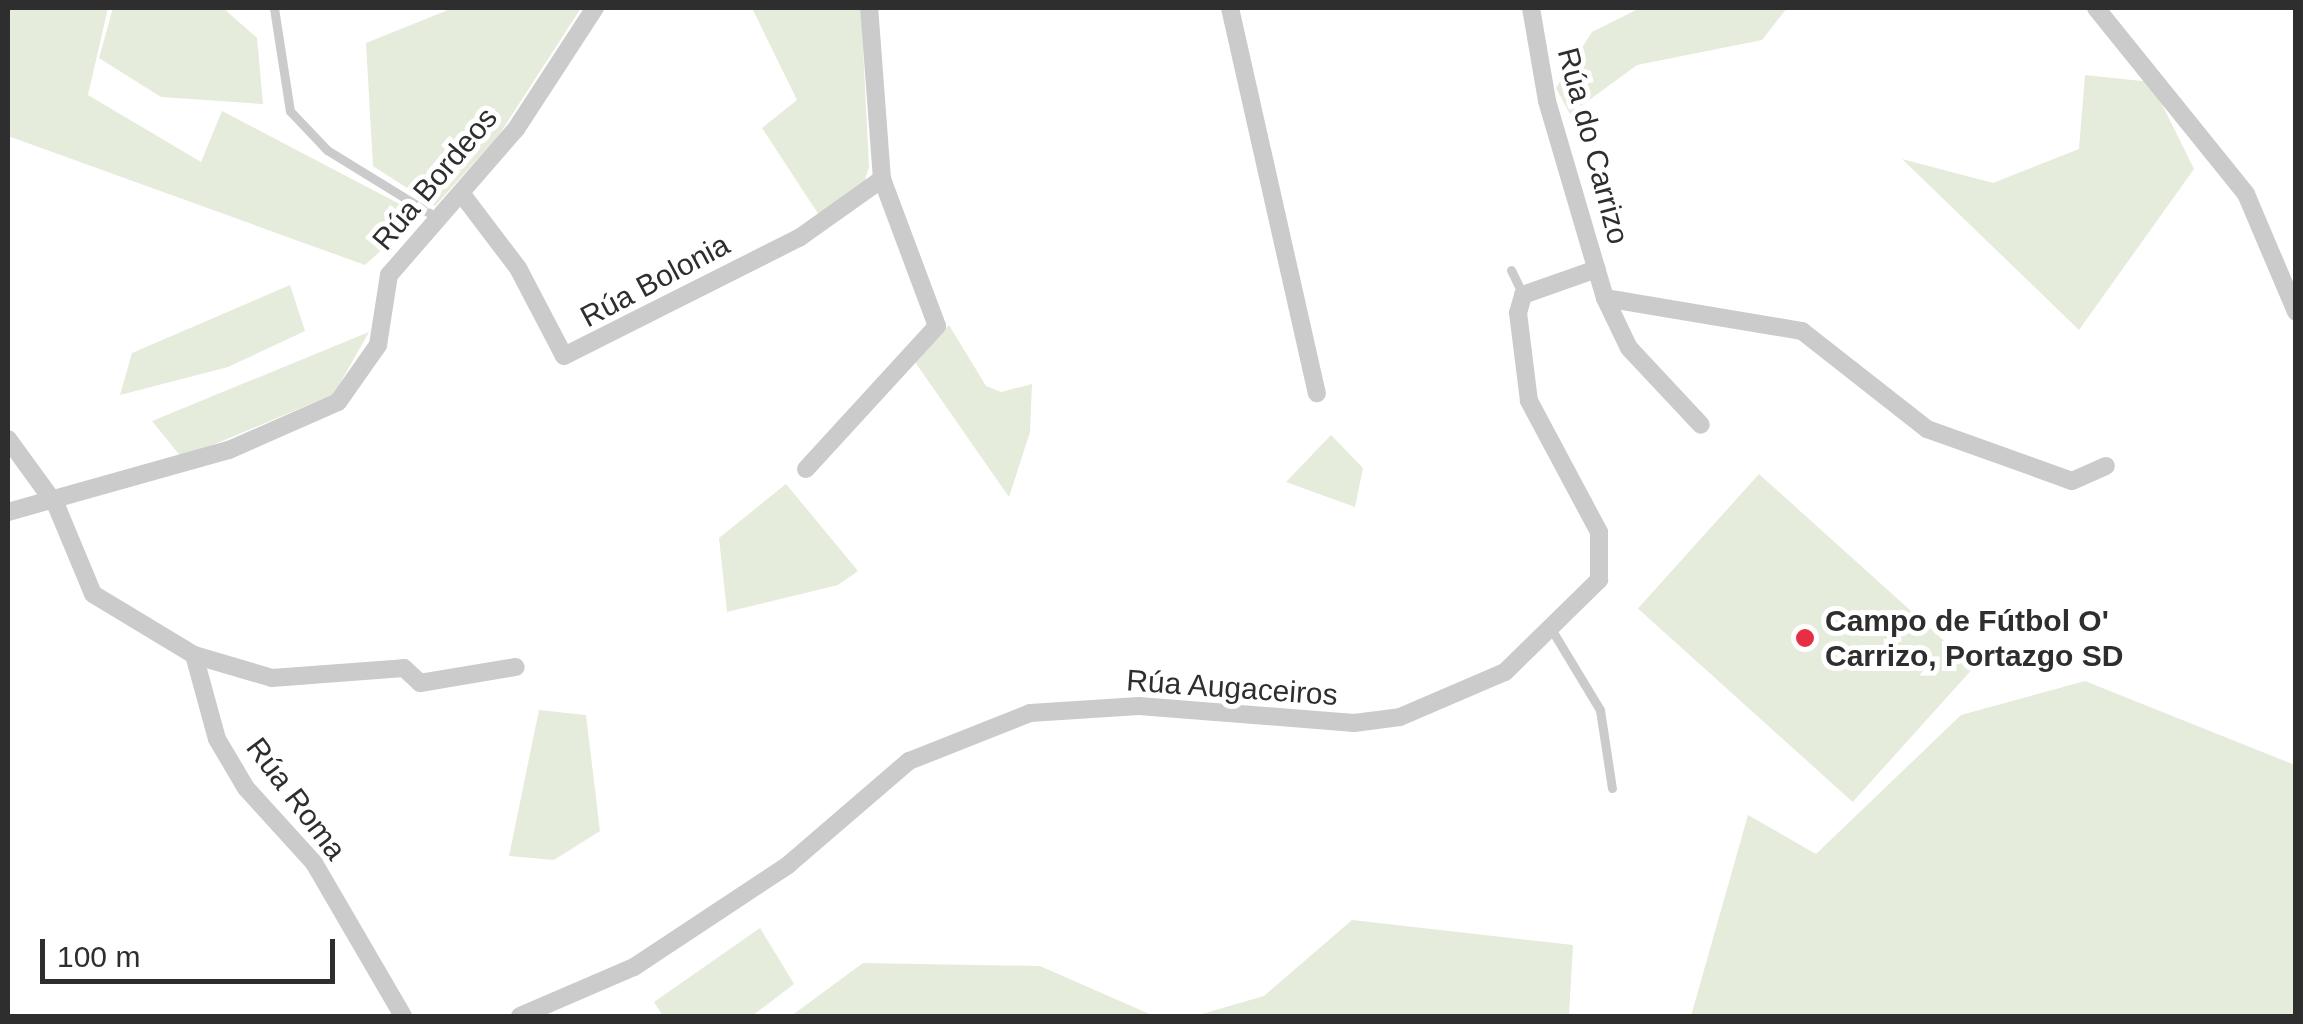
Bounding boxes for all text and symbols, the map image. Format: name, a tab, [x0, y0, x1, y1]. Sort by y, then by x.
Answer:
street label: Rúa do Carrizo	[1550, 44, 1636, 248]
street label: Rúa Bordeos	[365, 100, 505, 258]
street label: Rúa Bolonia	[574, 227, 736, 335]
place label: Campo de Fútbol O' Carrizo, Portazgo SD	[1825, 603, 2123, 674]
marker: Campo de Fútbol O' Carrizo, Portazgo SD	[1794, 627, 1816, 649]
street label: Rúa Augaceiros	[1124, 663, 1340, 713]
street label: Rúa Roma	[238, 731, 354, 867]
scale bar	[45, 919, 340, 981]
text: 100 m	[57, 940, 140, 973]

